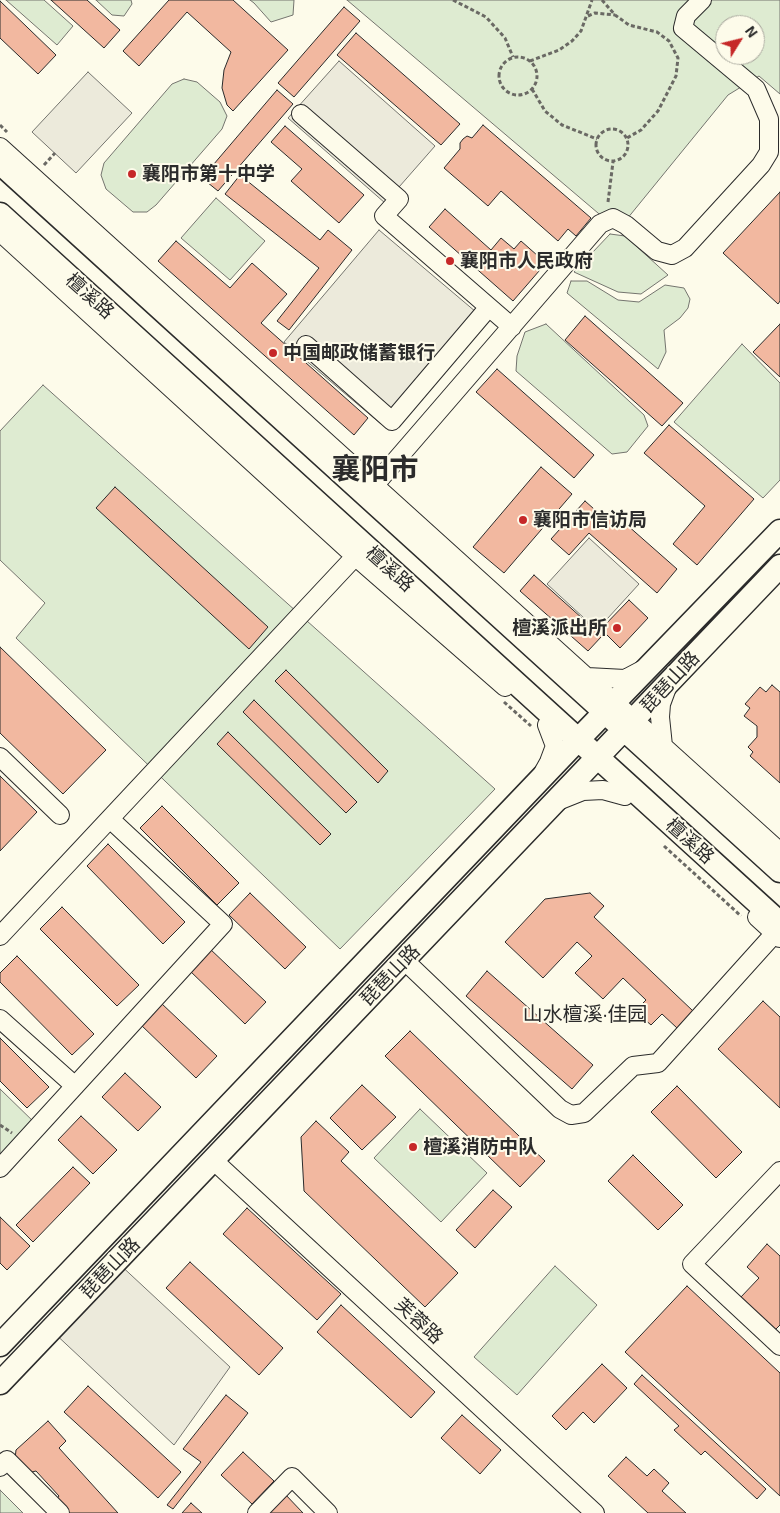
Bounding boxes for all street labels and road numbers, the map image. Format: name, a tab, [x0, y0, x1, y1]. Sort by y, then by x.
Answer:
street label: 檀溪路	[61, 268, 119, 324]
street label: 檀溪路	[361, 541, 419, 597]
street label: 琵琶山路	[636, 646, 704, 718]
street label: 檀溪路	[661, 813, 719, 869]
street label: 琵琶山路	[355, 940, 425, 1010]
street label: 琵琶山路	[75, 1233, 145, 1303]
street label: 芙蓉路	[390, 1293, 448, 1349]

